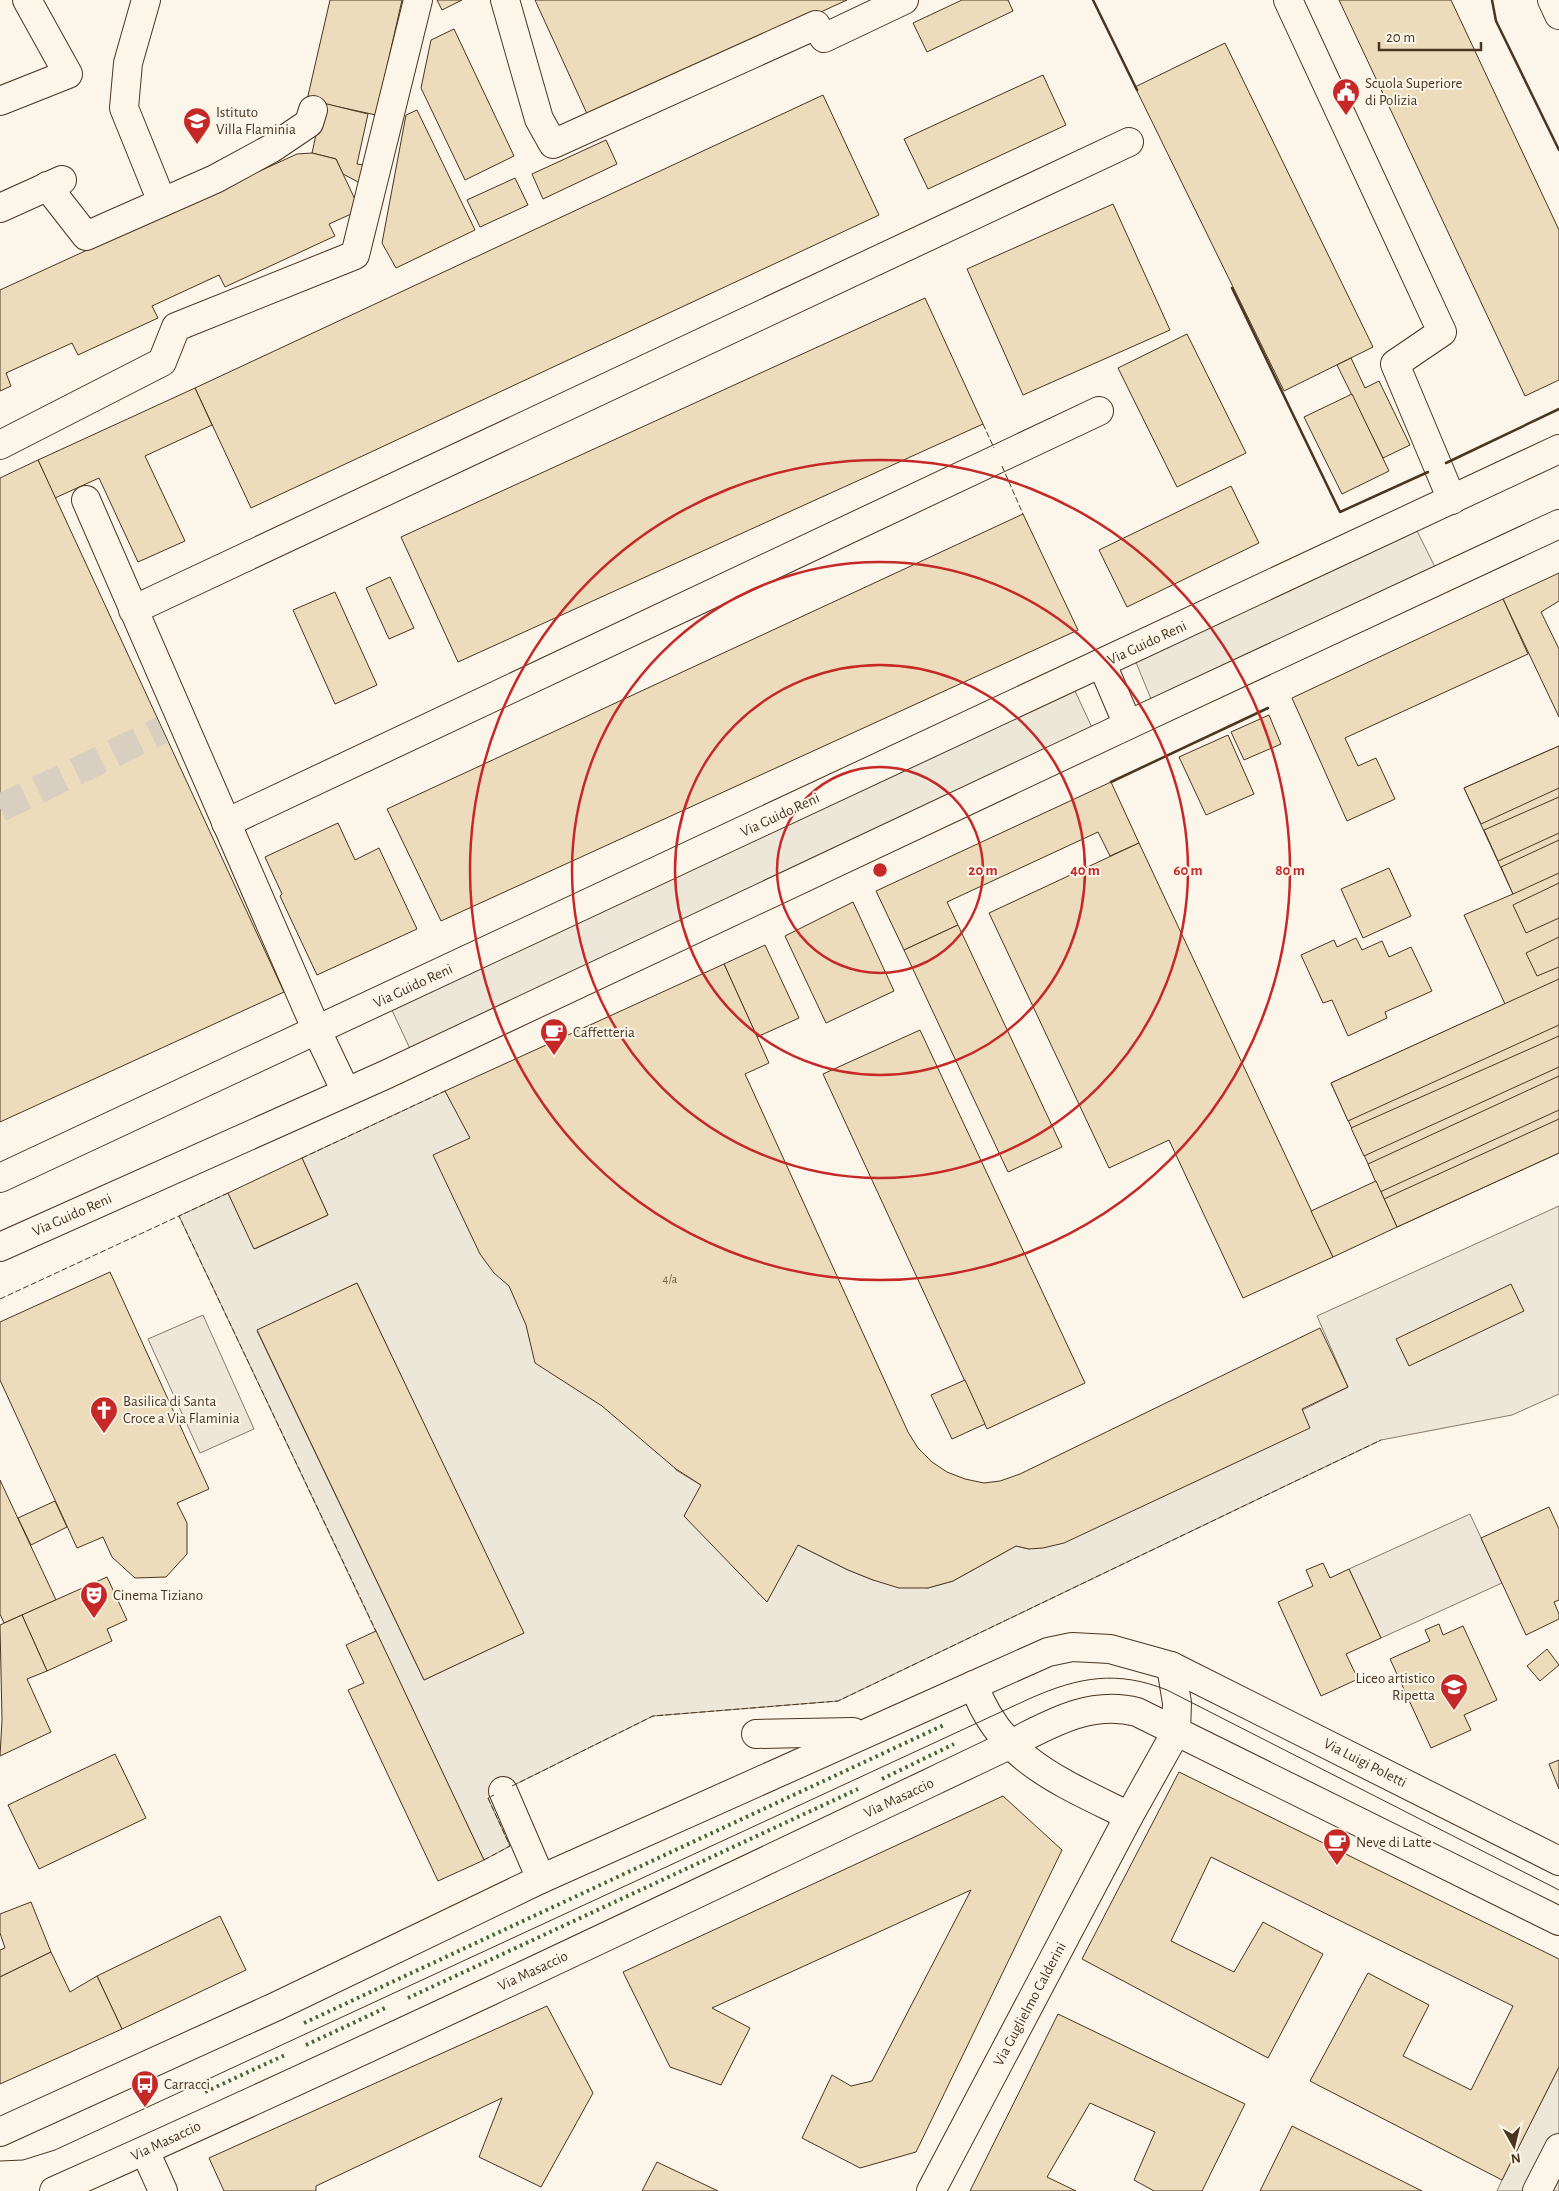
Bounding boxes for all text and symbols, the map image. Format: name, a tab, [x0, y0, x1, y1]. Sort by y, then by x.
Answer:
scale bar	[1379, 20, 1482, 52]
text: 20 m	[1386, 30, 1415, 45]
place label: Scuola Superiore di Polizia	[1365, 76, 1462, 108]
public building icon: Scuola Superiore di Polizia	[1331, 77, 1361, 116]
place label: Istituto Villa Flaminia	[216, 105, 296, 137]
school or university icon: Istituto Villa Flaminia	[182, 106, 212, 145]
street label: Via Guido Reni	[1105, 618, 1189, 668]
street label: Via Guido Reni	[738, 790, 822, 840]
centre of rings	[871, 861, 889, 879]
text: 20 m	[968, 863, 998, 878]
text: 40 m	[1070, 863, 1100, 878]
text: 60 m	[1173, 863, 1203, 878]
text: 80 m	[1275, 863, 1305, 878]
street label: Via Guido Reni	[371, 961, 455, 1011]
cafe icon: Caffetteria	[539, 1017, 569, 1056]
place label: Caffetteria	[573, 1025, 635, 1040]
street label: Via Guido Reni	[30, 1191, 114, 1239]
house number: 4/a	[663, 1273, 678, 1285]
place label: Basilica di Santa Croce a Via Flaminia	[123, 1394, 240, 1426]
church icon: Basilica di Santa Croce a Via Flaminia	[89, 1395, 119, 1434]
theatre icon: Cinema Tiziano	[79, 1580, 109, 1619]
place label: Cinema Tiziano	[113, 1588, 203, 1603]
place label: Liceo artistico Ripetta	[1355, 1671, 1435, 1703]
school or university icon: Liceo artistico Ripetta	[1439, 1672, 1469, 1711]
street label: Via Luigi Poletti	[1321, 1736, 1409, 1790]
street label: Via Masaccio	[862, 1775, 936, 1821]
cafe icon: Neve di Latte	[1322, 1827, 1352, 1866]
place label: Neve di Latte	[1356, 1835, 1432, 1850]
street label: Via Guglielmo Calderini	[991, 1940, 1069, 2068]
street label: Via Masaccio	[496, 1948, 570, 1994]
bus stop icon: Carracci	[130, 2069, 160, 2108]
place label: Carracci	[164, 2077, 210, 2092]
street label: Via Masaccio	[129, 2118, 203, 2164]
north arrow	[1489, 2121, 1539, 2171]
text: N	[1510, 2150, 1521, 2165]

